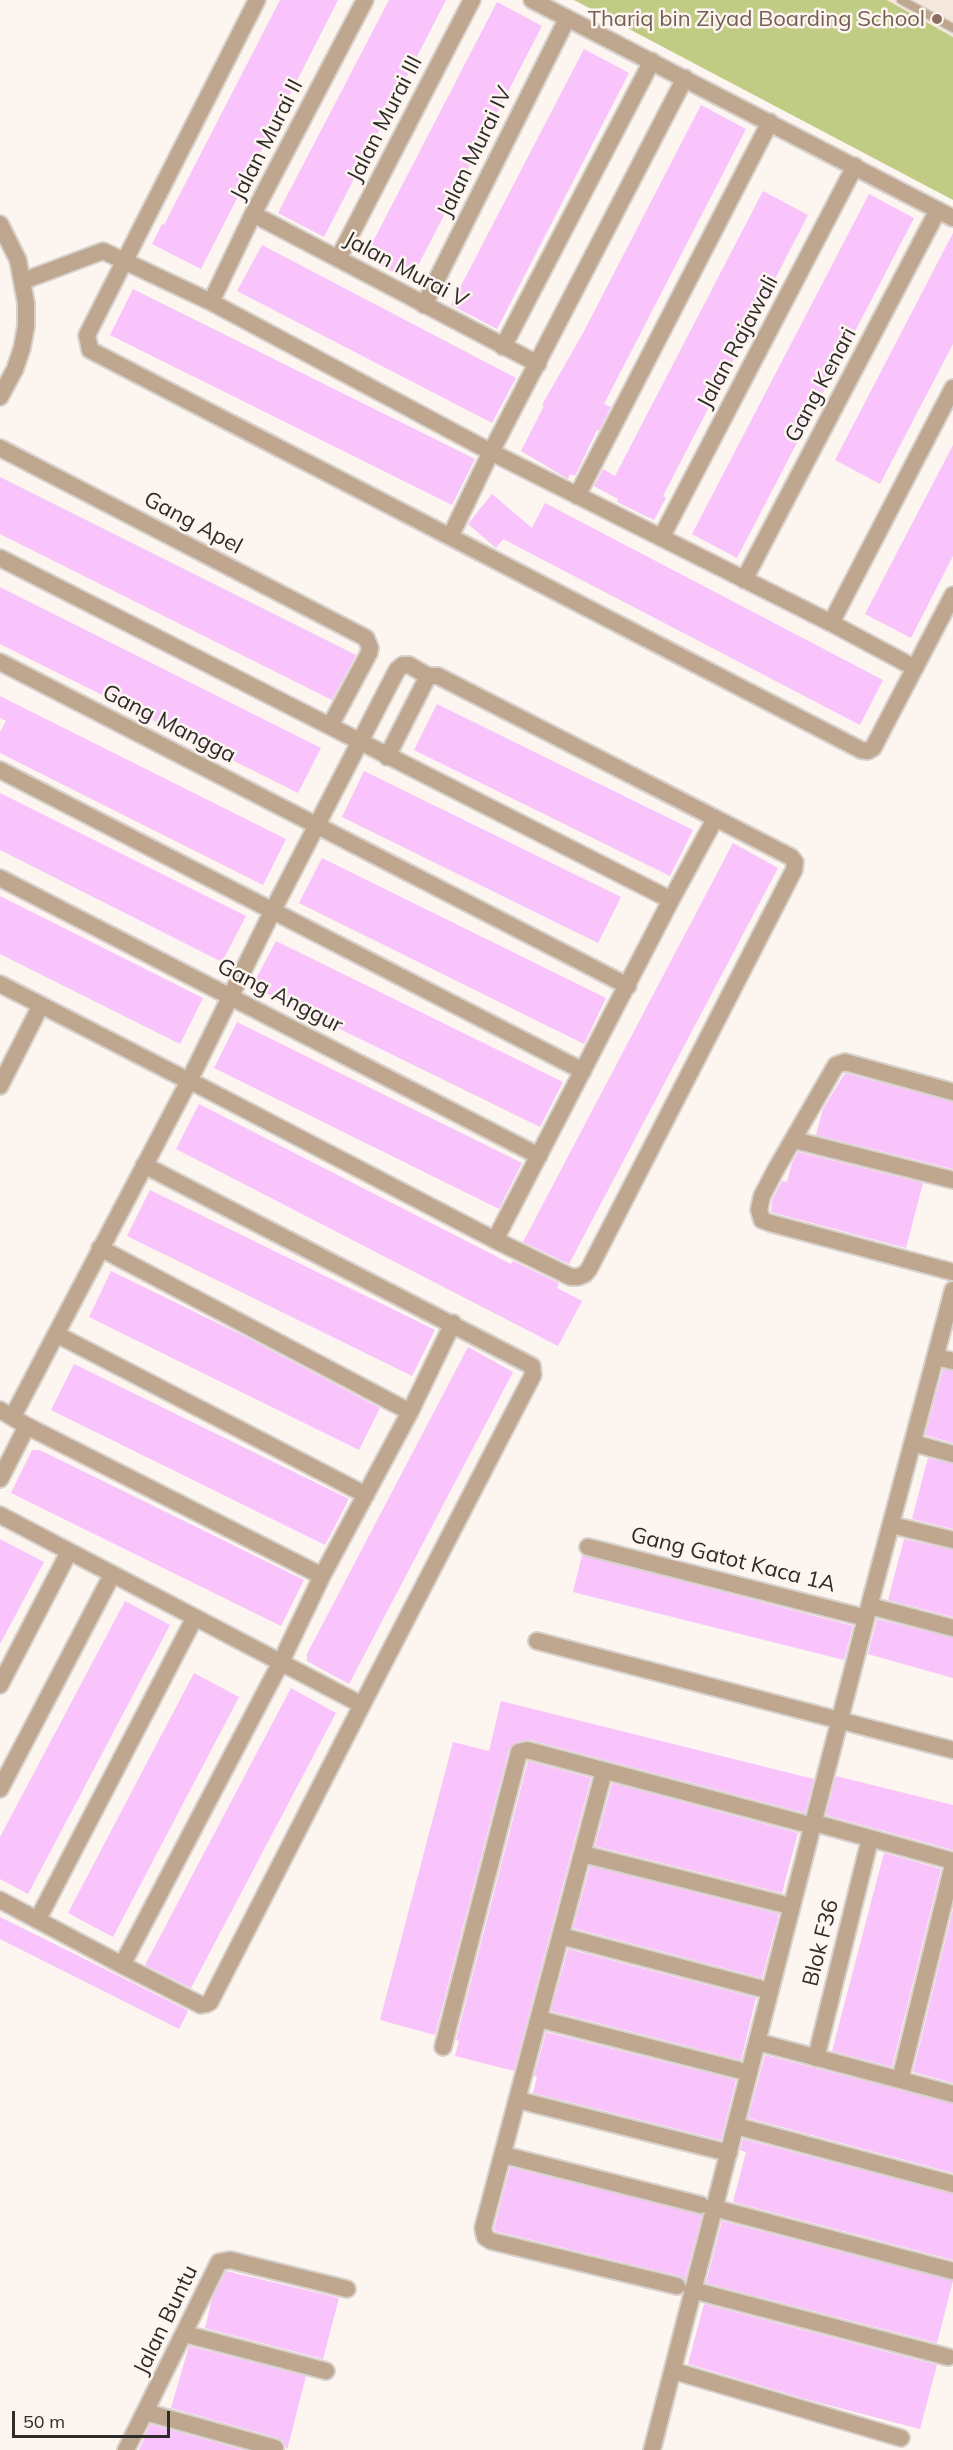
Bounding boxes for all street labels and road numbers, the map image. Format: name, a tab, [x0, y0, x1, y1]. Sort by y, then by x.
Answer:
street label: Jalan Murai III	[342, 51, 428, 187]
street label: Jalan Murai II	[225, 75, 309, 205]
street label: Jalan Murai IV	[432, 82, 518, 222]
street label: Jalan Murai V	[340, 226, 472, 314]
street label: Jalan Rajawali	[692, 271, 784, 413]
street label: Gang Kenari	[780, 323, 862, 447]
street label: Gang Apel	[139, 486, 247, 560]
street label: Gang Mangga	[98, 679, 240, 769]
street label: Gang Anggur	[213, 953, 347, 1039]
street label: Gang Gatot Kaca 1A	[628, 1522, 838, 1598]
street label: Blok F36	[797, 1897, 845, 1989]
street label: Jalan Buntu	[128, 2261, 204, 2379]

